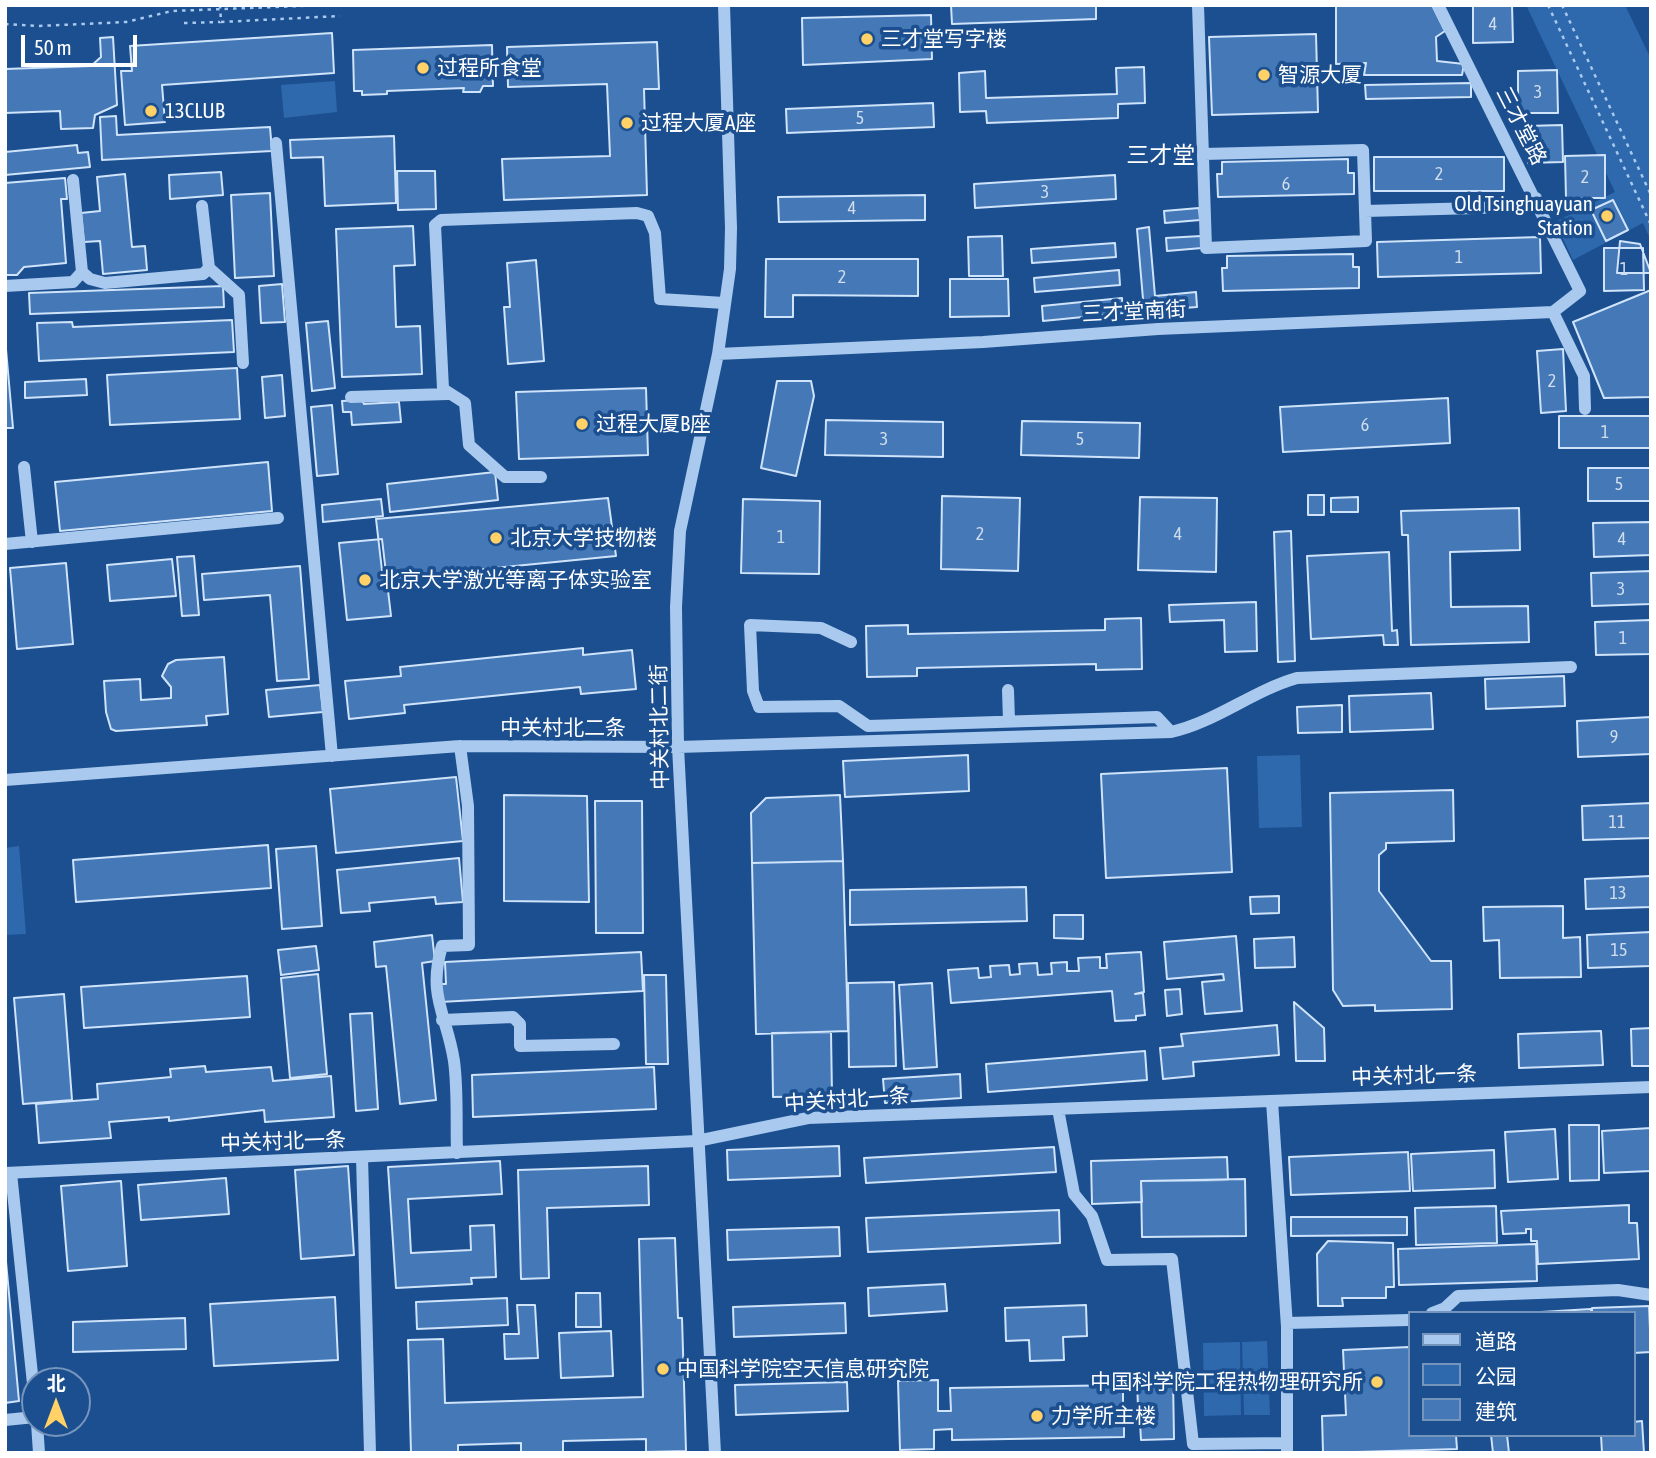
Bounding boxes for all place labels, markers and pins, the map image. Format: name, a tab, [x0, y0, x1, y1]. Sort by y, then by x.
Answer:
place label: 三才堂写字楼	[881, 26, 1007, 52]
marker: 三才堂写字楼	[859, 31, 875, 47]
place label: 过程所食堂	[437, 55, 542, 81]
marker: 过程所食堂	[415, 60, 431, 76]
place label: 智源大厦	[1278, 62, 1362, 88]
marker: 智源大厦	[1256, 67, 1272, 83]
place label: 13CLUB	[165, 98, 225, 124]
marker: 13CLUB	[143, 103, 159, 119]
place label: 过程大厦A座	[641, 110, 756, 136]
marker: 过程大厦A座	[619, 115, 635, 131]
place label: Old Tsinghuayuan Station	[1454, 191, 1593, 241]
marker: Old Tsinghuayuan Station	[1599, 208, 1615, 224]
place label: 过程大厦B座	[596, 411, 711, 437]
marker: 过程大厦B座	[574, 416, 590, 432]
place label: 北京大学技物楼	[510, 525, 657, 551]
marker: 北京大学技物楼	[488, 530, 504, 546]
place label: 北京大学激光等离子体实验室	[379, 567, 652, 593]
marker: 北京大学激光等离子体实验室	[357, 572, 373, 588]
place label: 中国科学院空天信息研究院	[677, 1356, 929, 1382]
marker: 中国科学院空天信息研究院	[655, 1361, 671, 1377]
place label: 中国科学院工程热物理研究所	[1090, 1369, 1363, 1395]
marker: 中国科学院工程热物理研究所	[1369, 1374, 1385, 1390]
place label: 力学所主楼	[1051, 1403, 1156, 1429]
marker: 力学所主楼	[1029, 1408, 1045, 1424]

